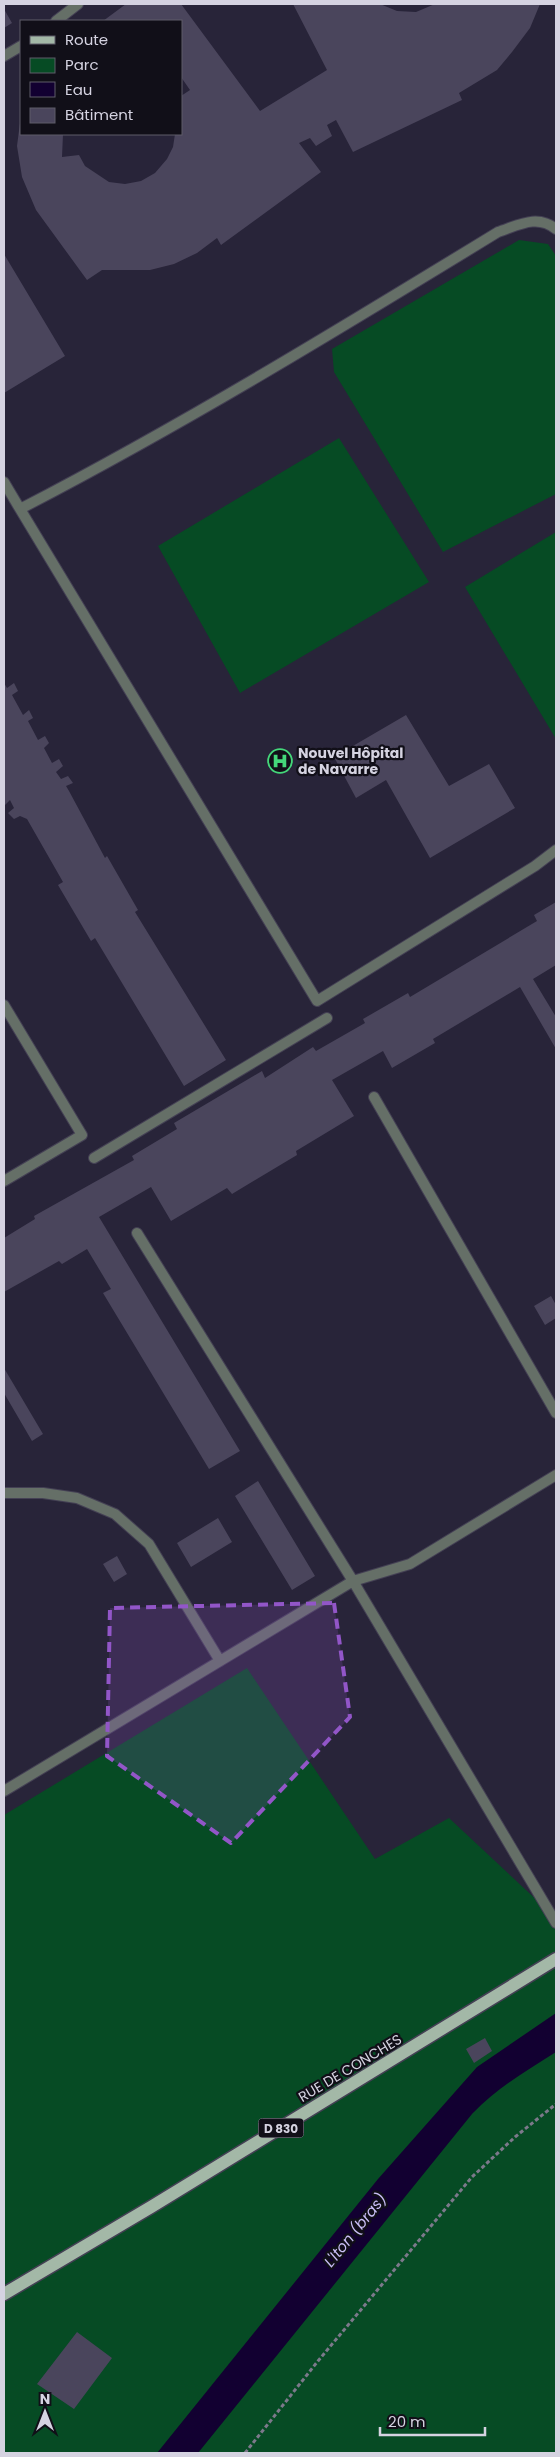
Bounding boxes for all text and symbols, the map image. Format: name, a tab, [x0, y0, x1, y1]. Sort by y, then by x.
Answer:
legend	[20, 20, 182, 135]
text: Route	[65, 29, 108, 50]
text: Parc	[65, 54, 99, 75]
text: Eau	[65, 79, 92, 100]
text: Bâtiment	[65, 104, 133, 125]
place label: Nouvel Hôpital de Navarre	[298, 743, 403, 779]
hospital icon: Nouvel Hôpital de Navarre	[267, 748, 293, 774]
street label: RUE DE CONCHES	[295, 2029, 405, 2107]
road number: D 830	[258, 2118, 304, 2138]
water label: L'Iton (bras)	[319, 2189, 391, 2271]
north arrow	[20, 2387, 70, 2437]
text: N	[40, 2389, 50, 2409]
scale bar	[380, 2404, 485, 2436]
text: 20 m	[388, 2411, 426, 2432]

